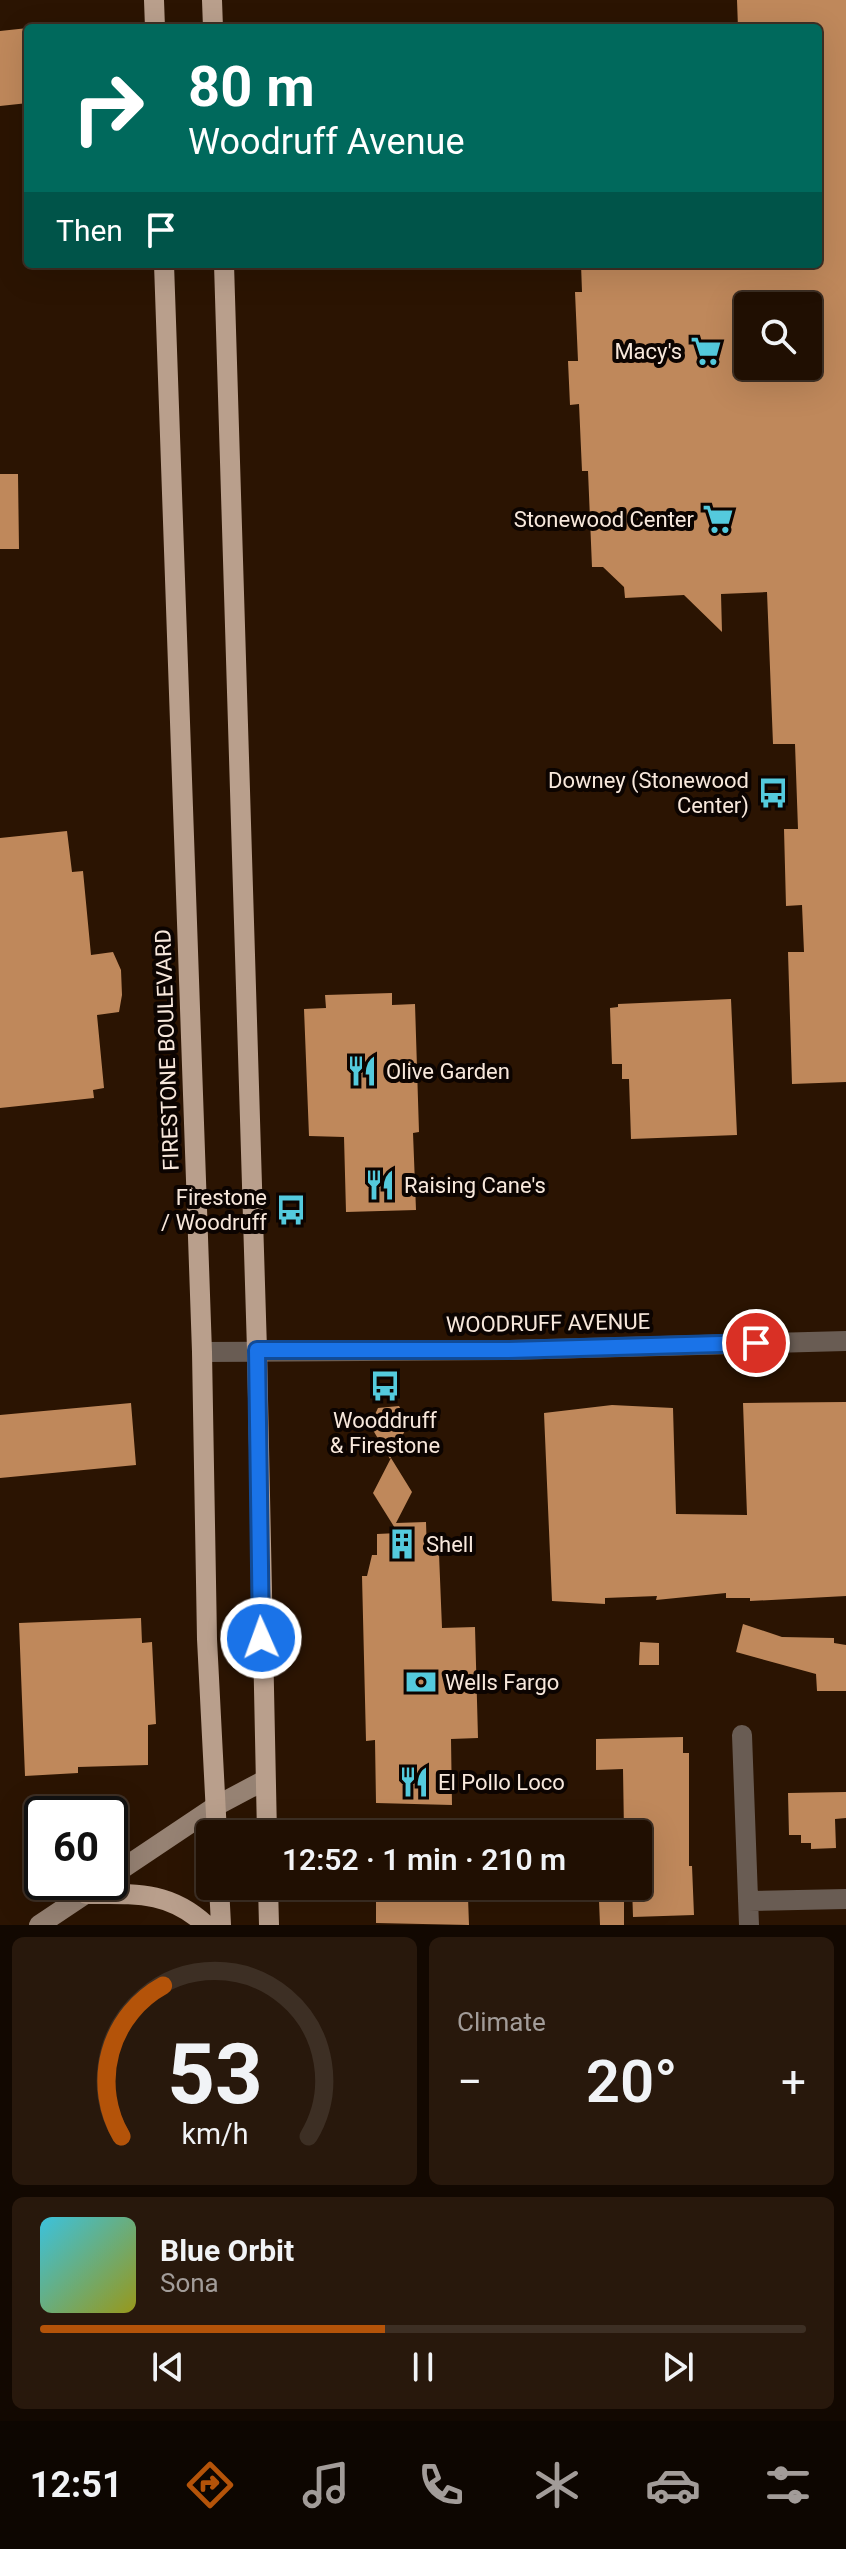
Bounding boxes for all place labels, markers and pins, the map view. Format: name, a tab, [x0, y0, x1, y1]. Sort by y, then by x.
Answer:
supermarket icon: Macy's	[689, 334, 723, 368]
place label: Macy's	[614, 339, 682, 364]
supermarket icon: Stonewood Center	[701, 502, 735, 536]
place label: Stonewood Center	[514, 507, 695, 532]
place label: Downey (Stonewood Center)	[548, 768, 749, 819]
bus stop icon: Downey (Stonewood Center)	[756, 776, 790, 810]
restaurant icon: Olive Garden	[345, 1054, 379, 1088]
place label: Olive Garden	[386, 1059, 510, 1084]
restaurant icon: Raising Cane's	[363, 1168, 397, 1202]
place label: Raising Cane's	[404, 1173, 546, 1198]
place label: Firestone / Woodruff	[161, 1185, 267, 1235]
bus stop icon: Firestone / Woodruff	[274, 1193, 308, 1227]
pin	[722, 1309, 790, 1377]
bus stop icon: Wooddruff & Firestone	[368, 1369, 402, 1403]
place label: Wooddruff & Firestone	[330, 1408, 440, 1458]
building icon: Shell	[385, 1527, 419, 1561]
place label: Shell	[426, 1532, 474, 1557]
bank icon: Wells Fargo	[404, 1665, 438, 1699]
place label: Wells Fargo	[445, 1670, 559, 1695]
restaurant icon: El Pollo Loco	[397, 1765, 431, 1799]
place label: El Pollo Loco	[438, 1770, 565, 1795]

